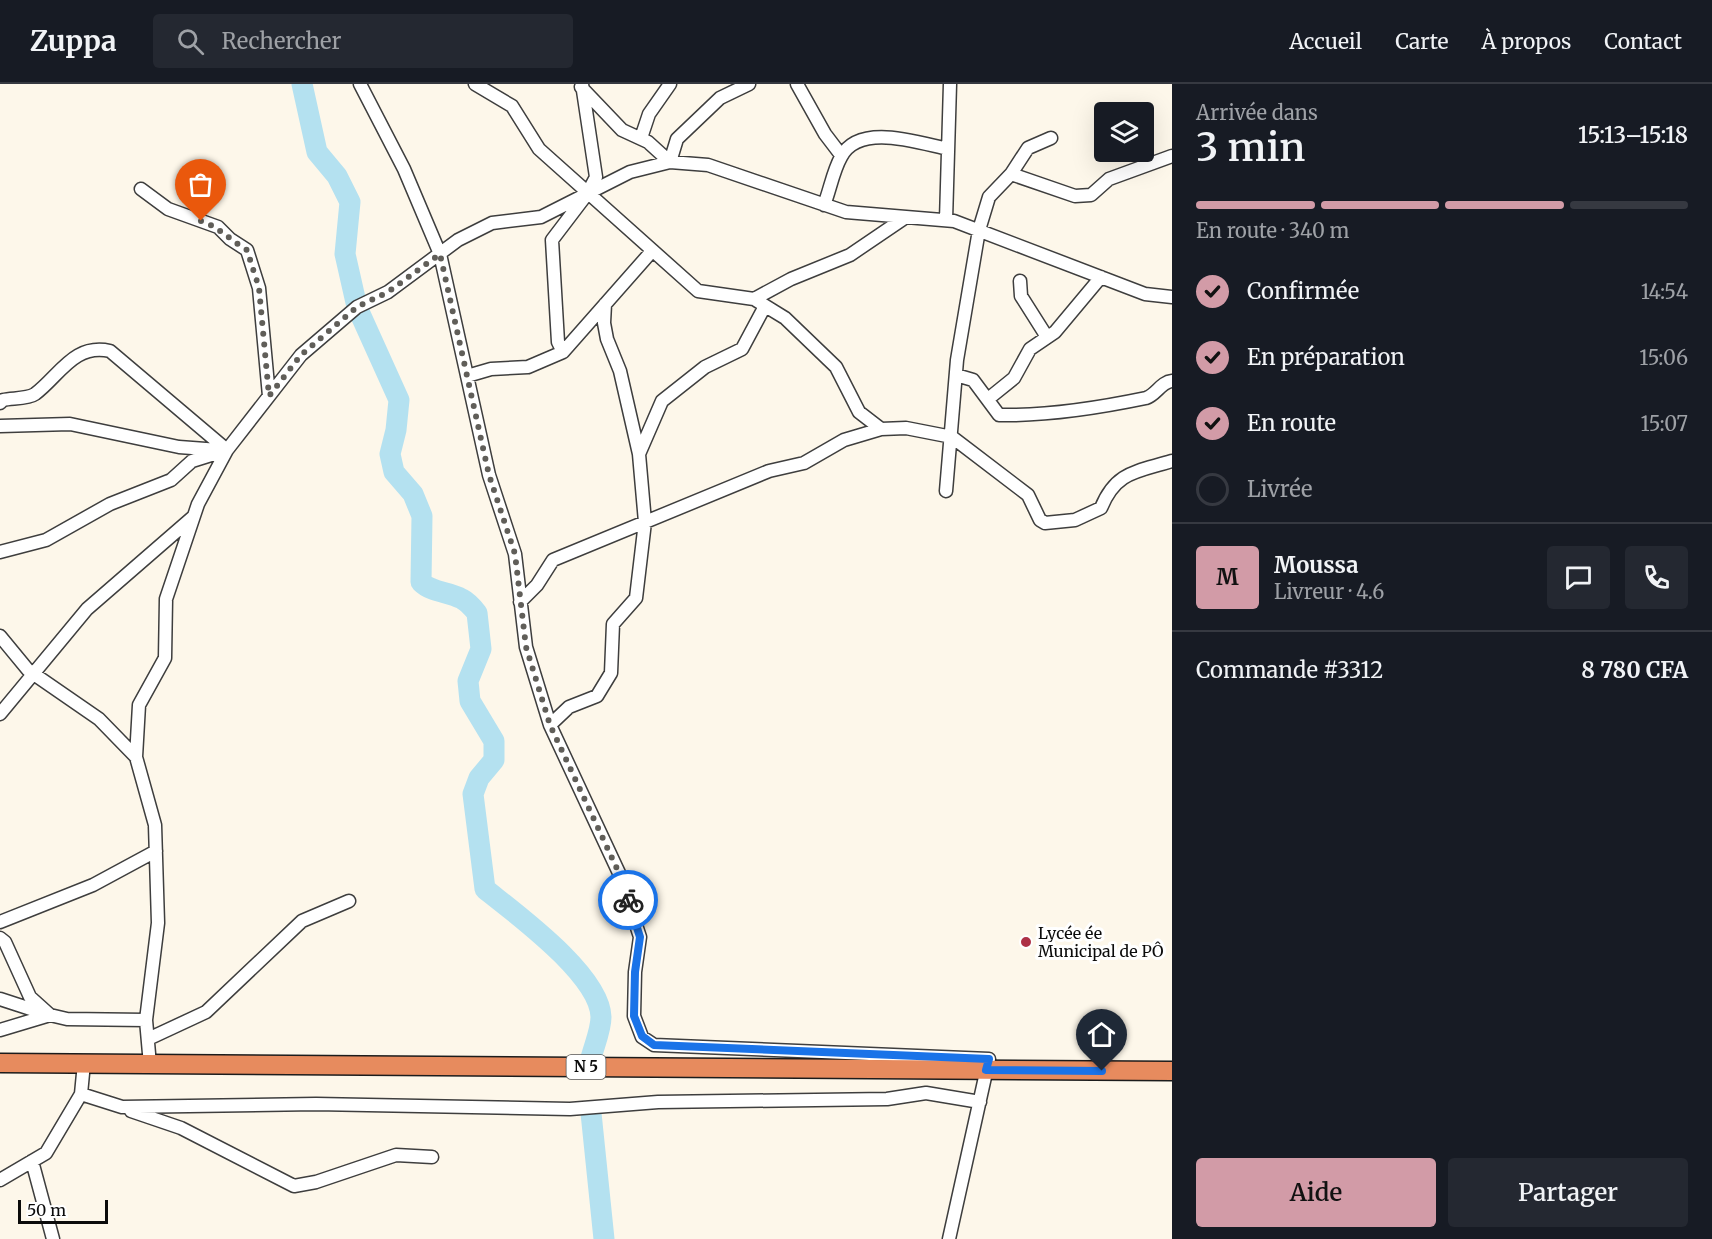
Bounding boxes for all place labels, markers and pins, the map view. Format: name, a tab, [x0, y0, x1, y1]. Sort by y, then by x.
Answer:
pin	[175, 159, 226, 221]
place label: Lycée ée Municipal de PÔ	[1038, 923, 1164, 961]
marker: Lycée ée Municipal de PÔ	[1019, 935, 1033, 949]
pin	[1076, 1009, 1127, 1071]

